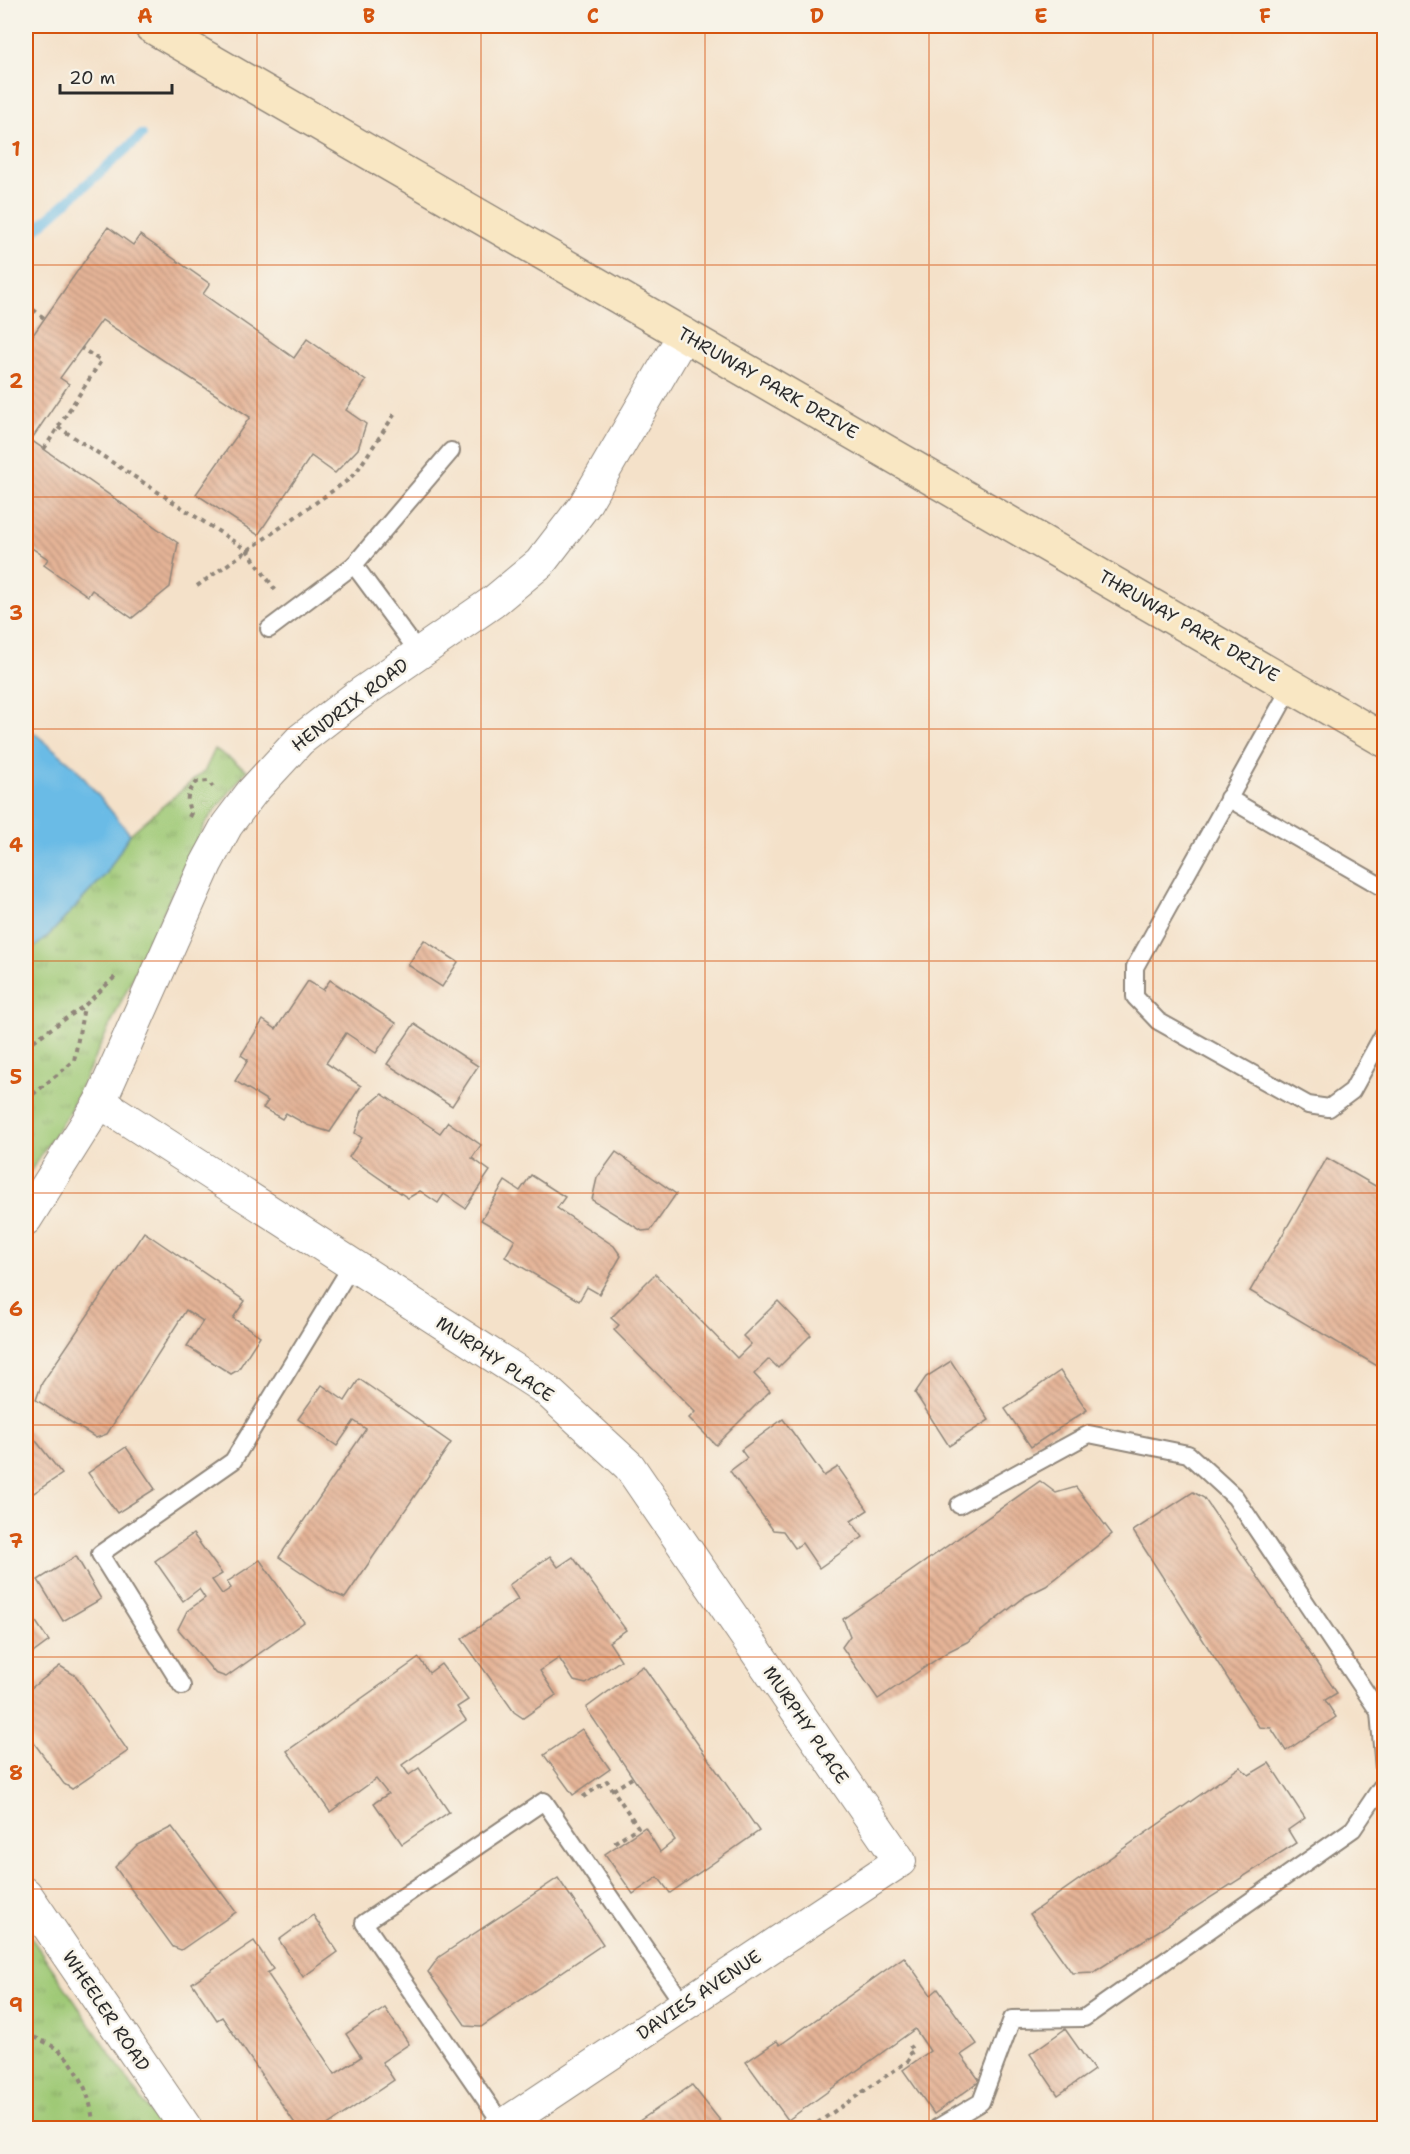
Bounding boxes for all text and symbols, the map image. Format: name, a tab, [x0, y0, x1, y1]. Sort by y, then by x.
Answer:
text: A	[137, 3, 153, 29]
text: B	[363, 3, 375, 29]
text: C	[587, 3, 599, 29]
text: D	[810, 3, 824, 29]
text: E	[1034, 3, 1048, 29]
text: F	[1259, 3, 1271, 29]
scale bar	[60, 57, 172, 95]
text: 20 m	[69, 66, 115, 90]
text: 1	[11, 136, 21, 162]
street label: THRUWAY PARK DRIVE	[673, 321, 863, 445]
text: 2	[9, 368, 23, 394]
street label: THRUWAY PARK DRIVE	[1094, 564, 1284, 688]
text: 3	[9, 600, 23, 626]
street label: HENDRIX ROAD	[287, 653, 414, 757]
text: 4	[9, 832, 23, 858]
text: 5	[10, 1064, 22, 1090]
text: 6	[9, 1296, 23, 1322]
street label: MURPHY PLACE	[431, 1311, 559, 1407]
text: 7	[9, 1528, 23, 1554]
street label: MURPHY PLACE	[758, 1661, 854, 1789]
text: 8	[9, 1760, 23, 1786]
street label: DAVIES AVENUE	[632, 1944, 766, 2046]
street label: WHEELER ROAD	[57, 1946, 155, 2076]
text: 9	[9, 1992, 23, 2018]

